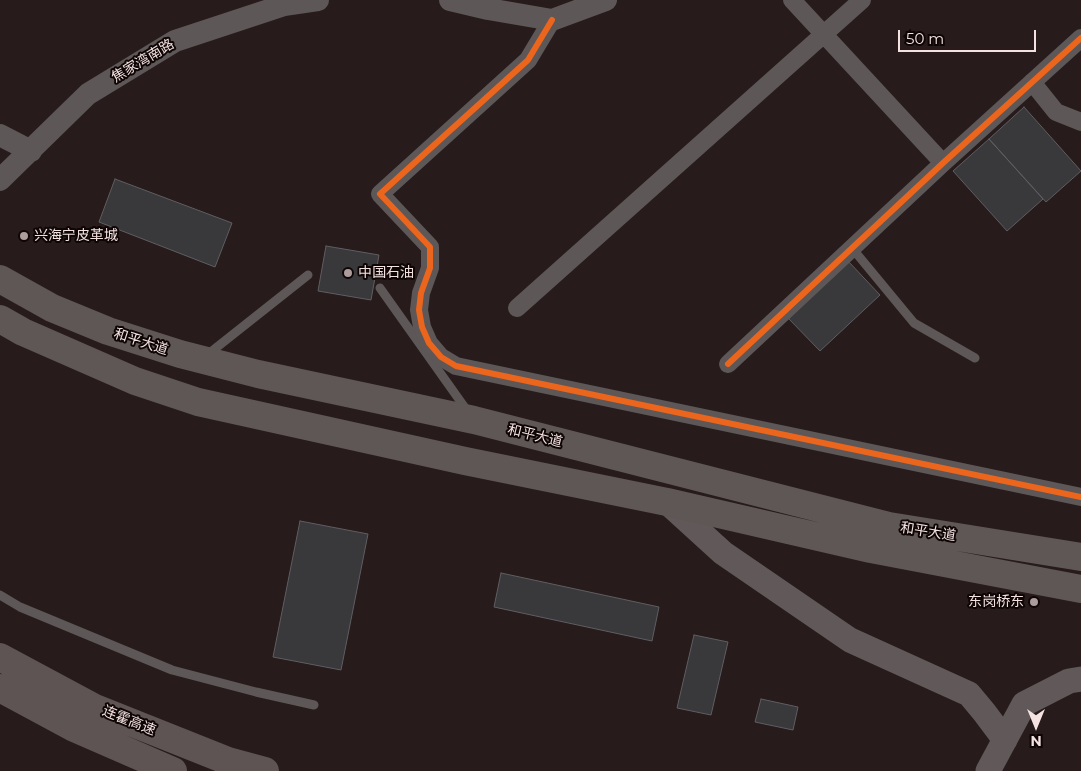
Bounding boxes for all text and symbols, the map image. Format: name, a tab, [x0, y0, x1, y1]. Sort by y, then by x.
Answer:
scale bar	[901, 20, 1038, 52]
text: 50 m	[906, 29, 944, 48]
street label: 焦家湾南路	[109, 36, 177, 86]
place label: 兴海宁皮革城	[34, 228, 118, 244]
marker: 兴海宁皮革城	[18, 230, 30, 242]
place label: 中国石油	[358, 265, 414, 281]
marker: 中国石油	[342, 267, 354, 279]
street label: 和平大道	[112, 325, 170, 359]
street label: 和平大道	[506, 421, 564, 451]
street label: 和平大道	[899, 519, 957, 545]
place label: 东岗桥东	[968, 594, 1024, 610]
marker: 东岗桥东	[1028, 596, 1040, 608]
north arrow	[1011, 701, 1061, 751]
street label: 连霍高速	[100, 703, 158, 739]
text: N	[1030, 732, 1042, 750]

